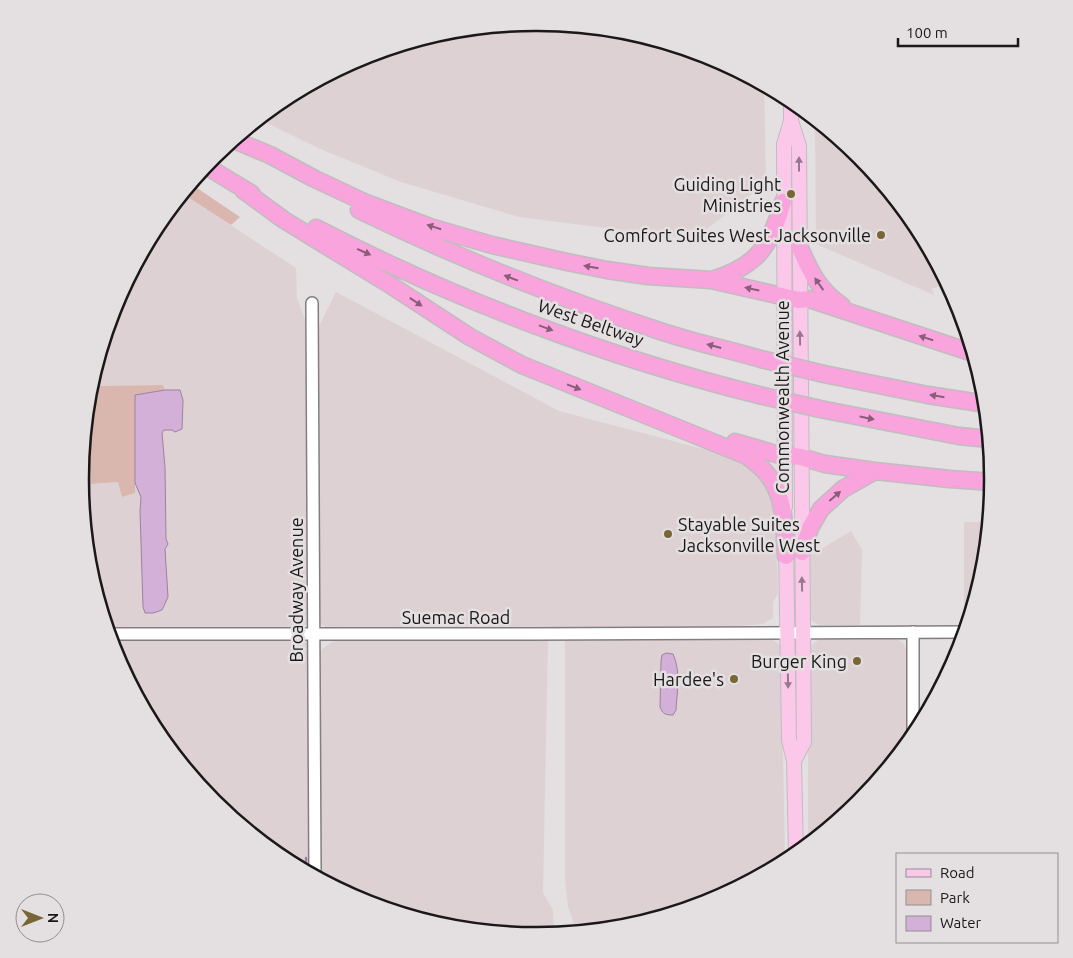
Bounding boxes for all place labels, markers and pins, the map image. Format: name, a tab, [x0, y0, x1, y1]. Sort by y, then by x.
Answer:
place label: Guiding Light Ministries	[674, 174, 781, 215]
marker: Guiding Light Ministries	[785, 188, 797, 200]
place label: Comfort Suites West Jacksonville	[604, 225, 871, 245]
marker: Comfort Suites West Jacksonville	[875, 229, 887, 241]
place label: Stayable Suites Jacksonville West	[678, 514, 820, 555]
marker: Stayable Suites Jacksonville West	[662, 528, 674, 540]
place label: Burger King	[751, 651, 847, 671]
marker: Burger King	[851, 655, 863, 667]
place label: Hardee's	[653, 669, 724, 689]
marker: Hardee's	[728, 673, 740, 685]

